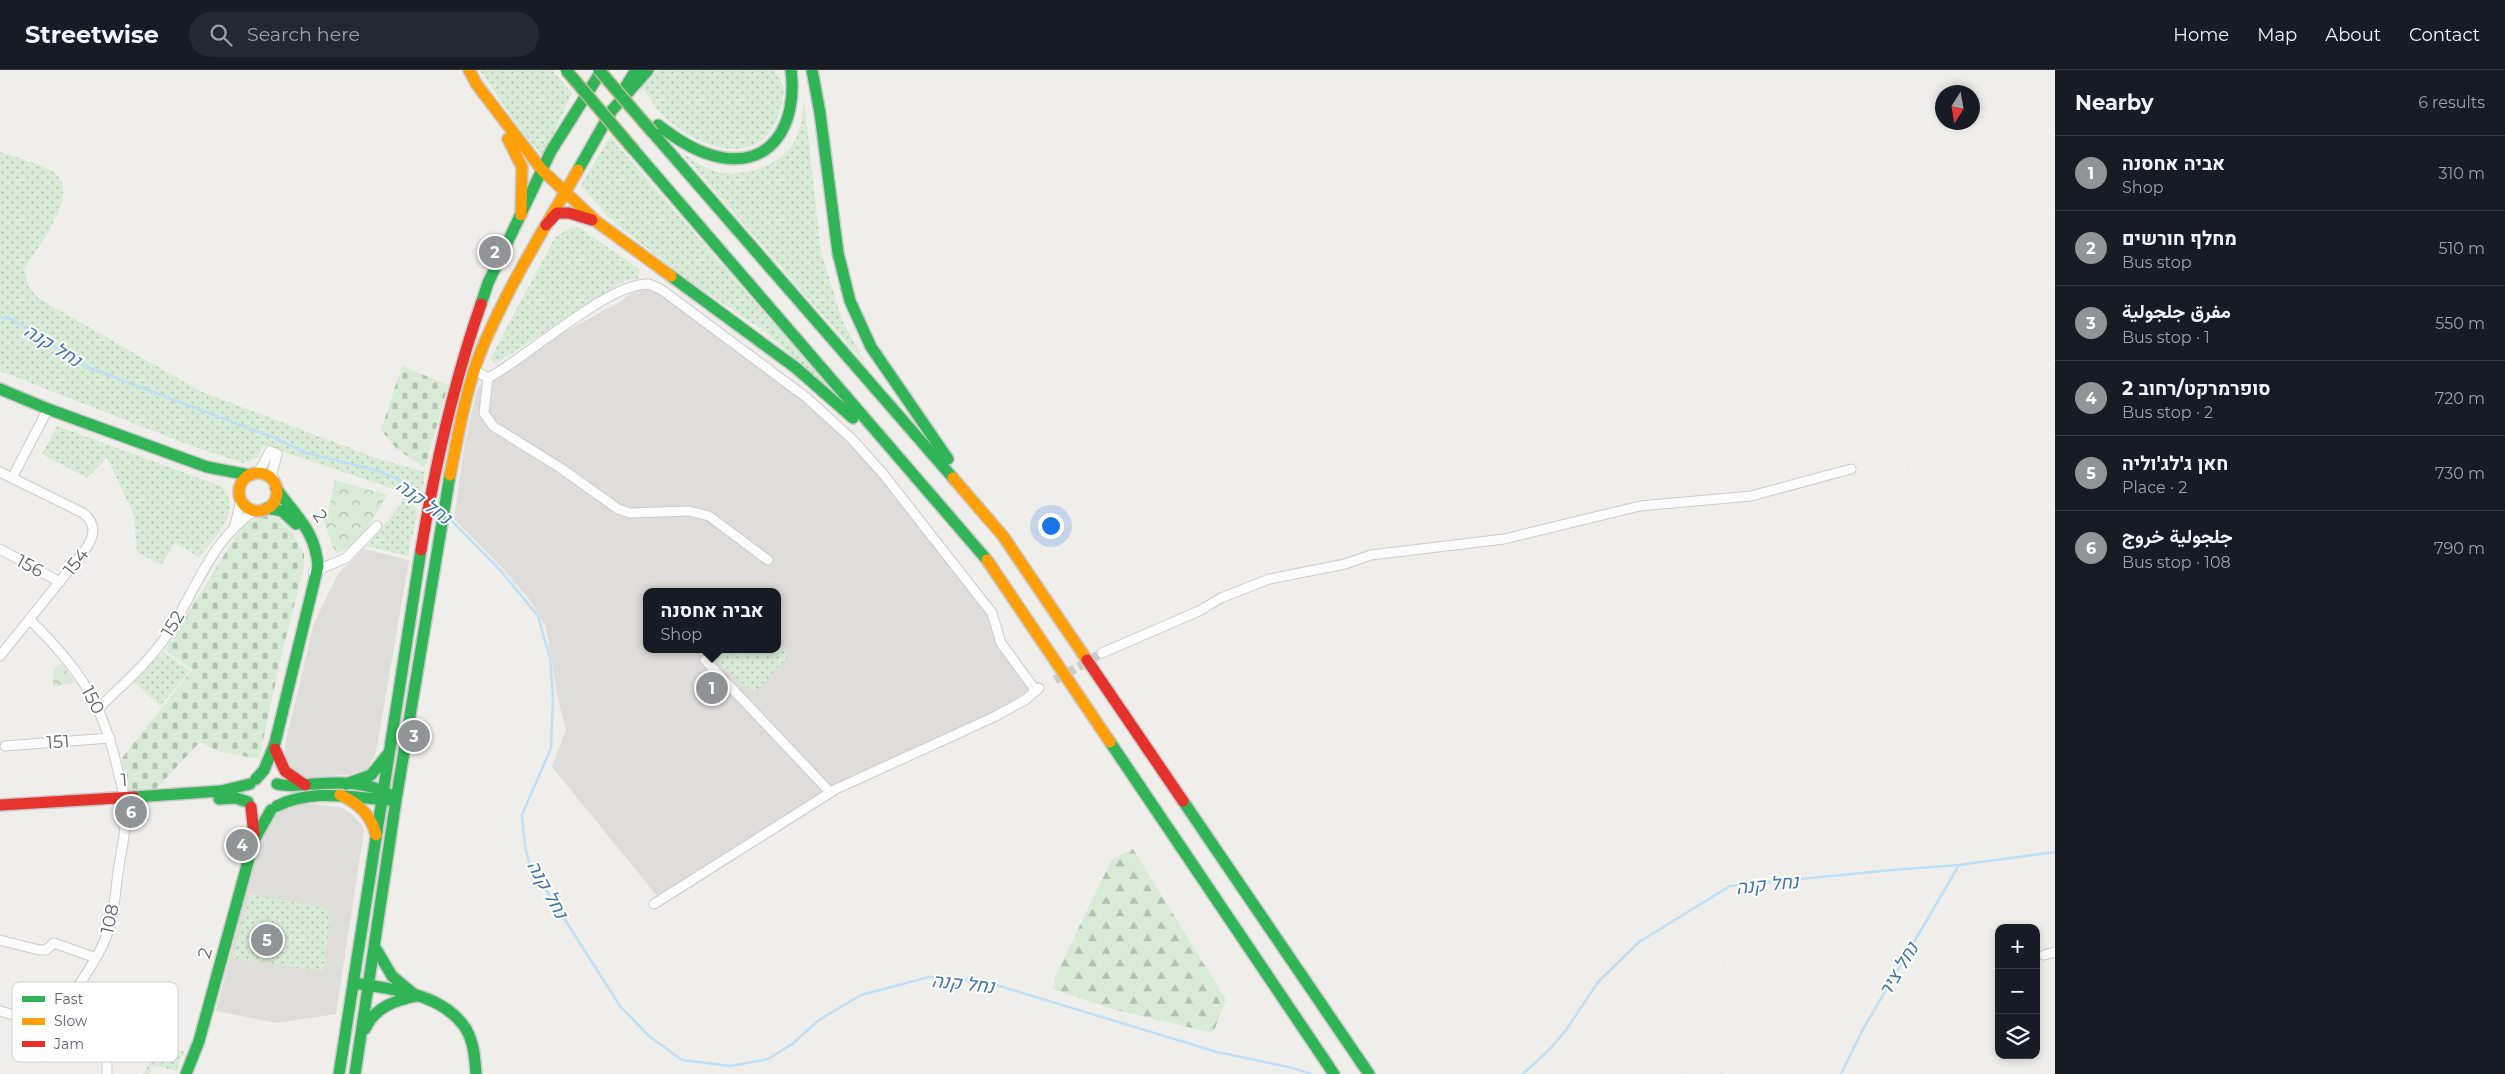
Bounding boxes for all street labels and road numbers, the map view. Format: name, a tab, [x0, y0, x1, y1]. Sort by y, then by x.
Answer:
street label: 2	[308, 506, 332, 526]
street label: 154	[59, 544, 94, 580]
street label: 156	[13, 550, 47, 582]
street label: 152	[157, 607, 189, 641]
street label: 150	[77, 682, 109, 718]
street label: 151	[46, 730, 70, 754]
street label: 1	[120, 769, 128, 791]
street label: 108	[96, 902, 124, 936]
street label: 2	[193, 945, 217, 961]

